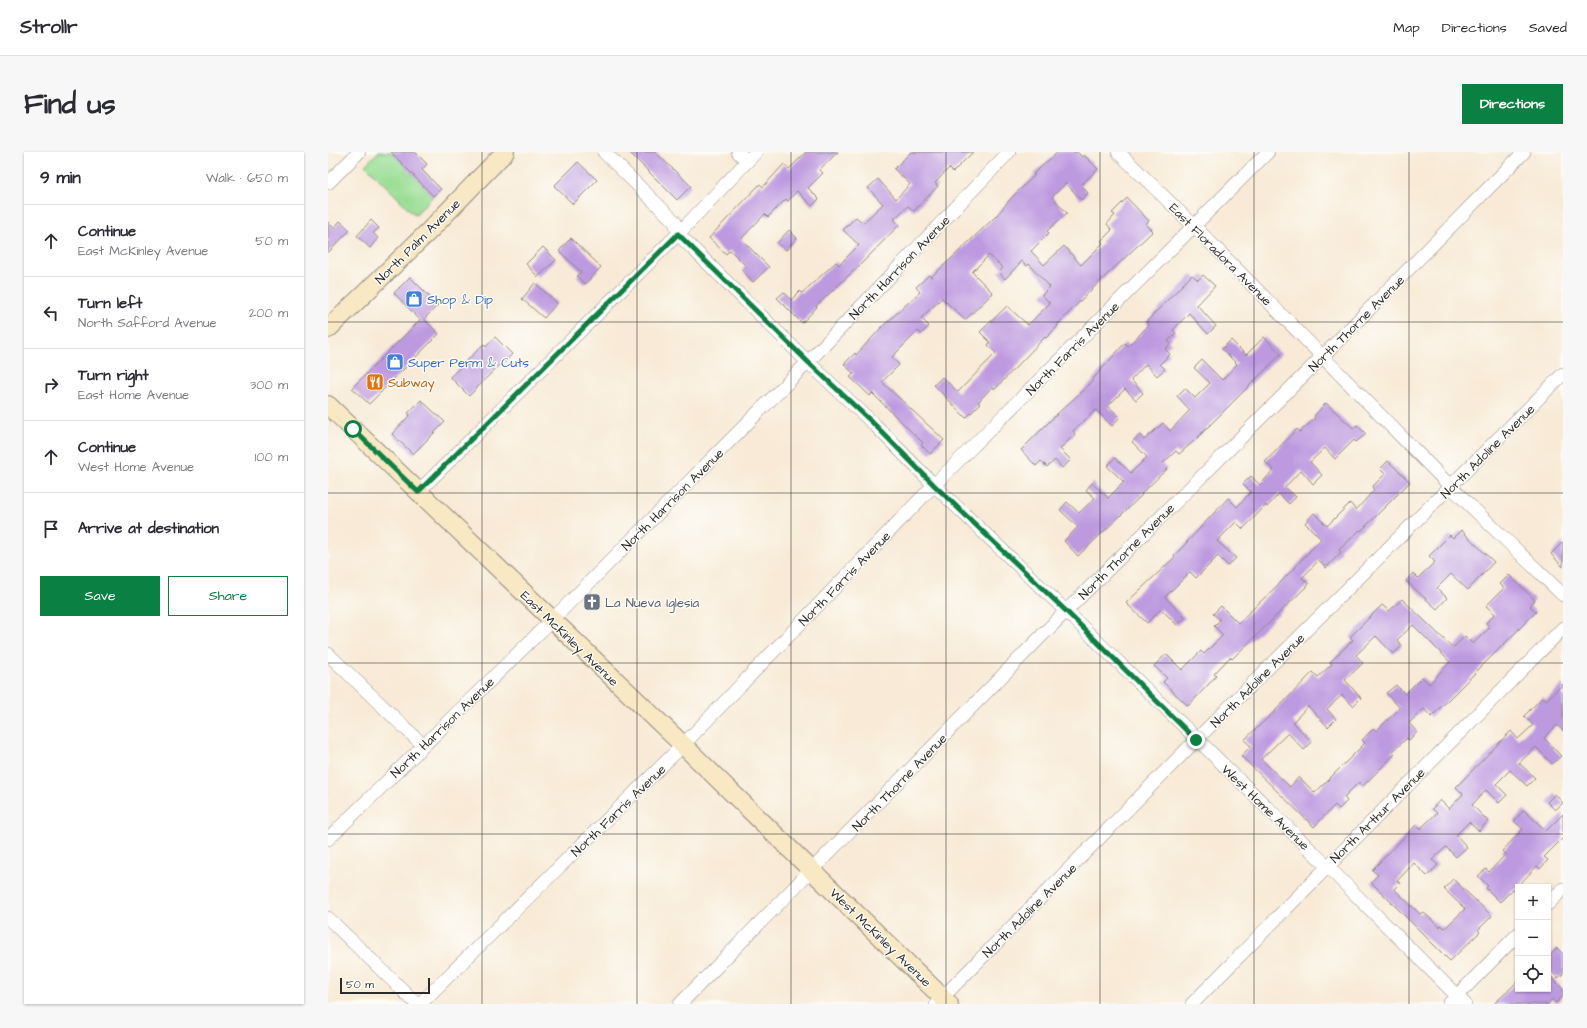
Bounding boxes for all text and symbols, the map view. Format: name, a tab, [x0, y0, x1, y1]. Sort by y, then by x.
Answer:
text: Strollr	[20, 14, 78, 41]
text: Map	[1393, 18, 1420, 38]
text: Directions	[1442, 18, 1507, 38]
text: Saved	[1529, 18, 1567, 38]
button: Directions	[1462, 84, 1563, 124]
text: Find us	[24, 85, 115, 124]
text: 9 min	[40, 166, 81, 190]
text: Walk · 650 m	[206, 169, 288, 187]
street label: North Palm Avenue	[371, 195, 464, 288]
street label: East Floradora Avenue	[1165, 199, 1276, 310]
street label: North Harrison Avenue	[845, 212, 954, 324]
text: Continue	[78, 221, 136, 242]
icon: ahead	[40, 230, 62, 252]
text: 50 m	[255, 232, 288, 250]
text: East McKinley Avenue	[78, 242, 208, 260]
street label: North Thorne Avenue	[1305, 272, 1409, 376]
shop icon: Shop & Dip	[404, 289, 424, 309]
place label: Shop & Dip	[427, 291, 493, 309]
text: Turn left	[78, 293, 142, 314]
street label: North Farris Avenue	[1022, 298, 1123, 399]
icon: left	[40, 302, 62, 324]
text: 200 m	[249, 304, 288, 322]
text: North Safford Avenue	[78, 314, 217, 332]
shop icon: Super Perm & Cuts	[385, 352, 405, 372]
place label: Super Perm & Cuts	[408, 354, 529, 372]
text: Turn right	[78, 365, 149, 386]
restaurant icon: Subway	[365, 372, 385, 392]
icon: right	[40, 374, 62, 396]
place label: Subway	[388, 374, 435, 393]
text: 300 m	[250, 376, 288, 394]
text: East Home Avenue	[78, 386, 189, 404]
street label: North Adoline Avenue	[1437, 401, 1539, 503]
route start	[344, 420, 362, 438]
text: Continue	[78, 437, 136, 458]
street label: North Harrison Avenue	[618, 445, 728, 555]
icon: ahead	[40, 446, 62, 468]
text: 100 m	[255, 448, 288, 466]
text: West Home Avenue	[78, 458, 194, 476]
street label: North Thorne Avenue	[1075, 500, 1179, 604]
icon: arrive	[40, 518, 62, 540]
text: Arrive at destination	[78, 518, 219, 539]
street label: North Farris Avenue	[795, 527, 895, 630]
button: Save	[40, 576, 160, 616]
button: Share	[168, 576, 288, 616]
street label: East McKinley Avenue	[516, 587, 622, 691]
church icon: La Nueva Iglesia	[582, 592, 602, 612]
place label: La Nueva Iglesia	[605, 594, 699, 613]
street label: North Adoline Avenue	[1207, 630, 1309, 732]
street label: North Harrison Avenue	[387, 673, 499, 782]
street label: North Thorne Avenue	[848, 730, 951, 836]
route end	[1187, 731, 1205, 749]
street label: North Farris Avenue	[567, 761, 670, 861]
street label: West Home Avenue	[1217, 761, 1313, 854]
street label: North Arthur Avenue	[1326, 764, 1429, 867]
street label: North Adoline Avenue	[979, 860, 1081, 962]
street label: West McKinley Avenue	[825, 884, 935, 992]
map controls	[1515, 884, 1551, 992]
button: +	[1515, 884, 1551, 920]
button: −	[1515, 920, 1551, 956]
button: locate	[1515, 956, 1551, 992]
scale bar	[340, 976, 430, 995]
text: 50 m	[346, 977, 374, 992]

